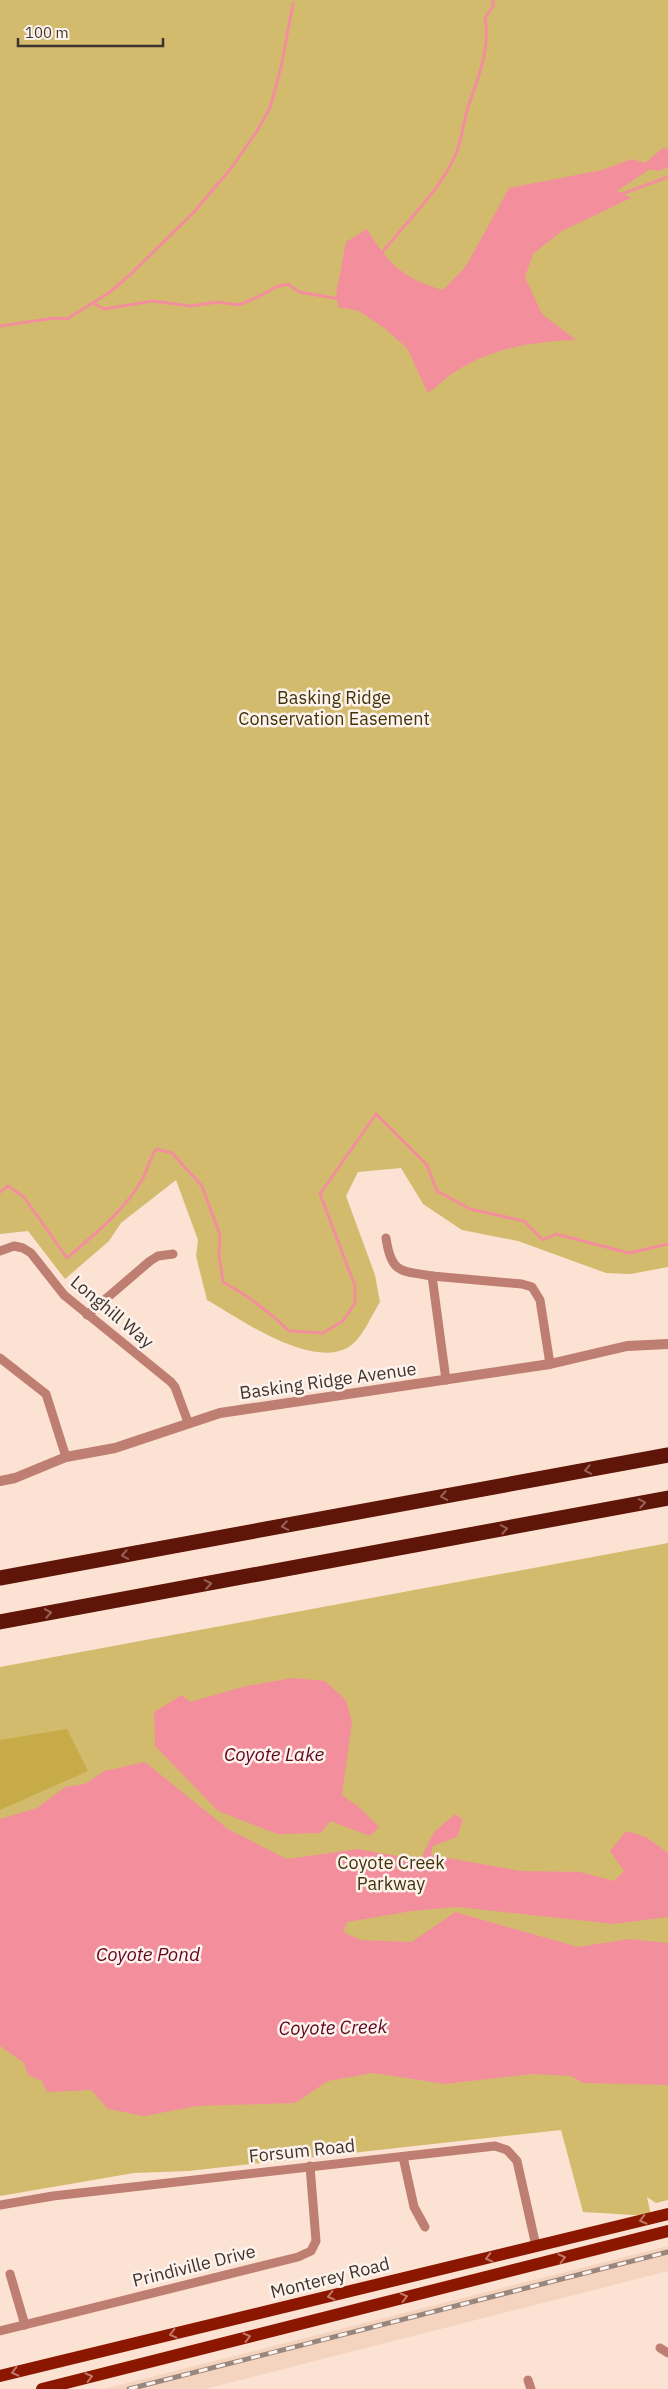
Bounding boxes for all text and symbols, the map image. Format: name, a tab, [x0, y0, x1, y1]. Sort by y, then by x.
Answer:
scale bar	[18, 15, 162, 47]
text: 100 m	[25, 23, 69, 42]
park label: Basking Ridge Conservation Easement	[238, 686, 430, 730]
street label: Longhill Way	[66, 1270, 159, 1353]
street label: Basking Ridge Avenue	[238, 1357, 418, 1404]
one-way arrow	[584, 1464, 593, 1474]
one-way arrow	[440, 1491, 449, 1501]
one-way arrow	[637, 1499, 646, 1509]
one-way arrow	[280, 1520, 289, 1530]
one-way arrow	[499, 1524, 508, 1534]
one-way arrow	[120, 1550, 129, 1560]
one-way arrow	[203, 1579, 212, 1589]
one-way arrow	[44, 1609, 52, 1619]
water label: Coyote Lake	[224, 1742, 324, 1766]
park label: Coyote Creek Parkway	[337, 1851, 445, 1895]
water label: Coyote Pond	[96, 1942, 201, 1966]
water label: Coyote Creek	[279, 2014, 389, 2040]
street label: Forsum Road	[248, 2133, 356, 2168]
one-way arrow	[638, 2214, 647, 2225]
street label: Prindiville Drive	[130, 2239, 258, 2292]
street label: Monterey Road	[268, 2252, 392, 2303]
one-way arrow	[485, 2252, 493, 2262]
one-way arrow	[557, 2253, 566, 2263]
one-way arrow	[326, 2290, 335, 2301]
one-way arrow	[400, 2292, 409, 2303]
one-way arrow	[168, 2328, 177, 2339]
one-way arrow	[242, 2332, 251, 2343]
one-way arrow	[12, 2367, 20, 2377]
one-way arrow	[85, 2372, 94, 2383]

